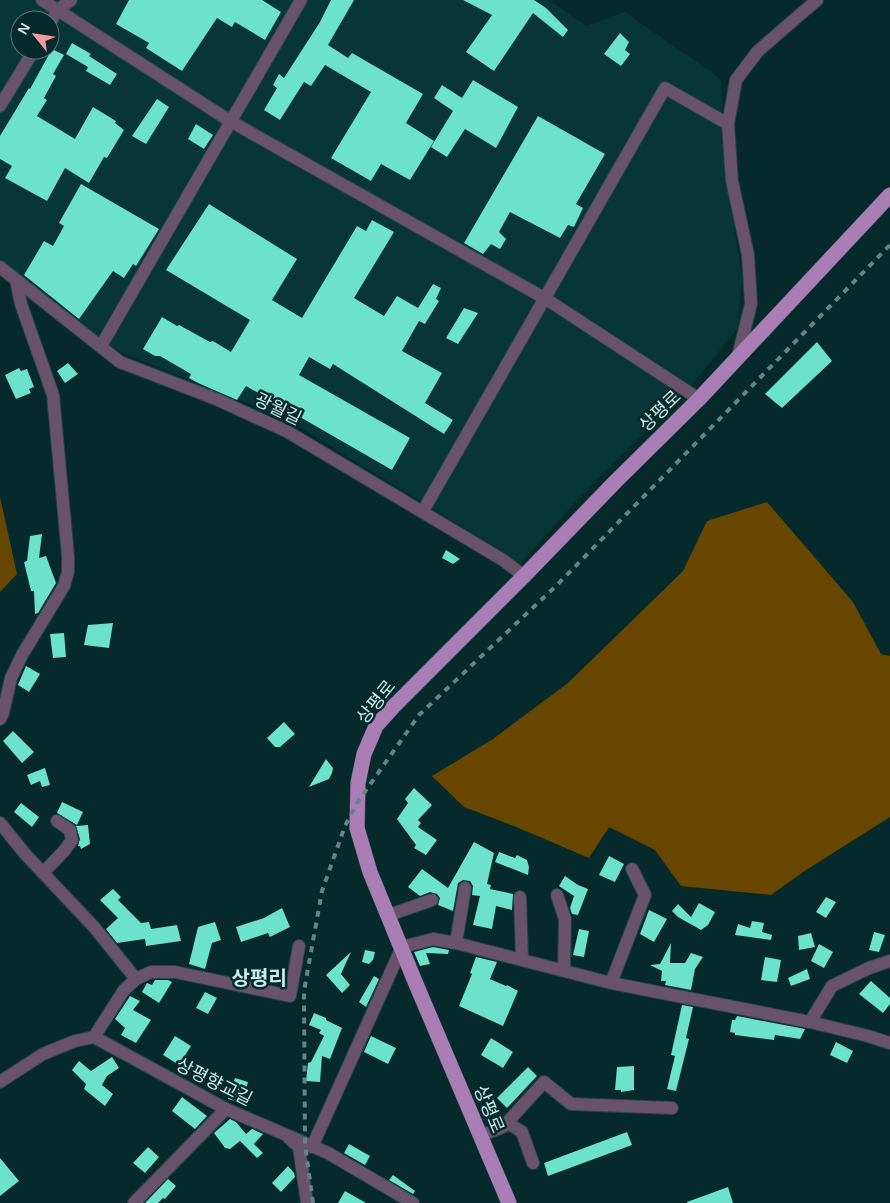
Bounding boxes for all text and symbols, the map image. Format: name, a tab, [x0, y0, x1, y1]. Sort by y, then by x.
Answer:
north arrow	[10, 10, 60, 60]
text: N	[14, 20, 33, 37]
street label: 상평로	[635, 387, 685, 435]
street label: 광월길	[251, 389, 305, 429]
street label: 상평로	[353, 676, 399, 728]
district label: 상평리	[231, 967, 287, 989]
street label: 상평향교길	[173, 1054, 255, 1110]
street label: 상평로	[470, 1082, 508, 1136]

